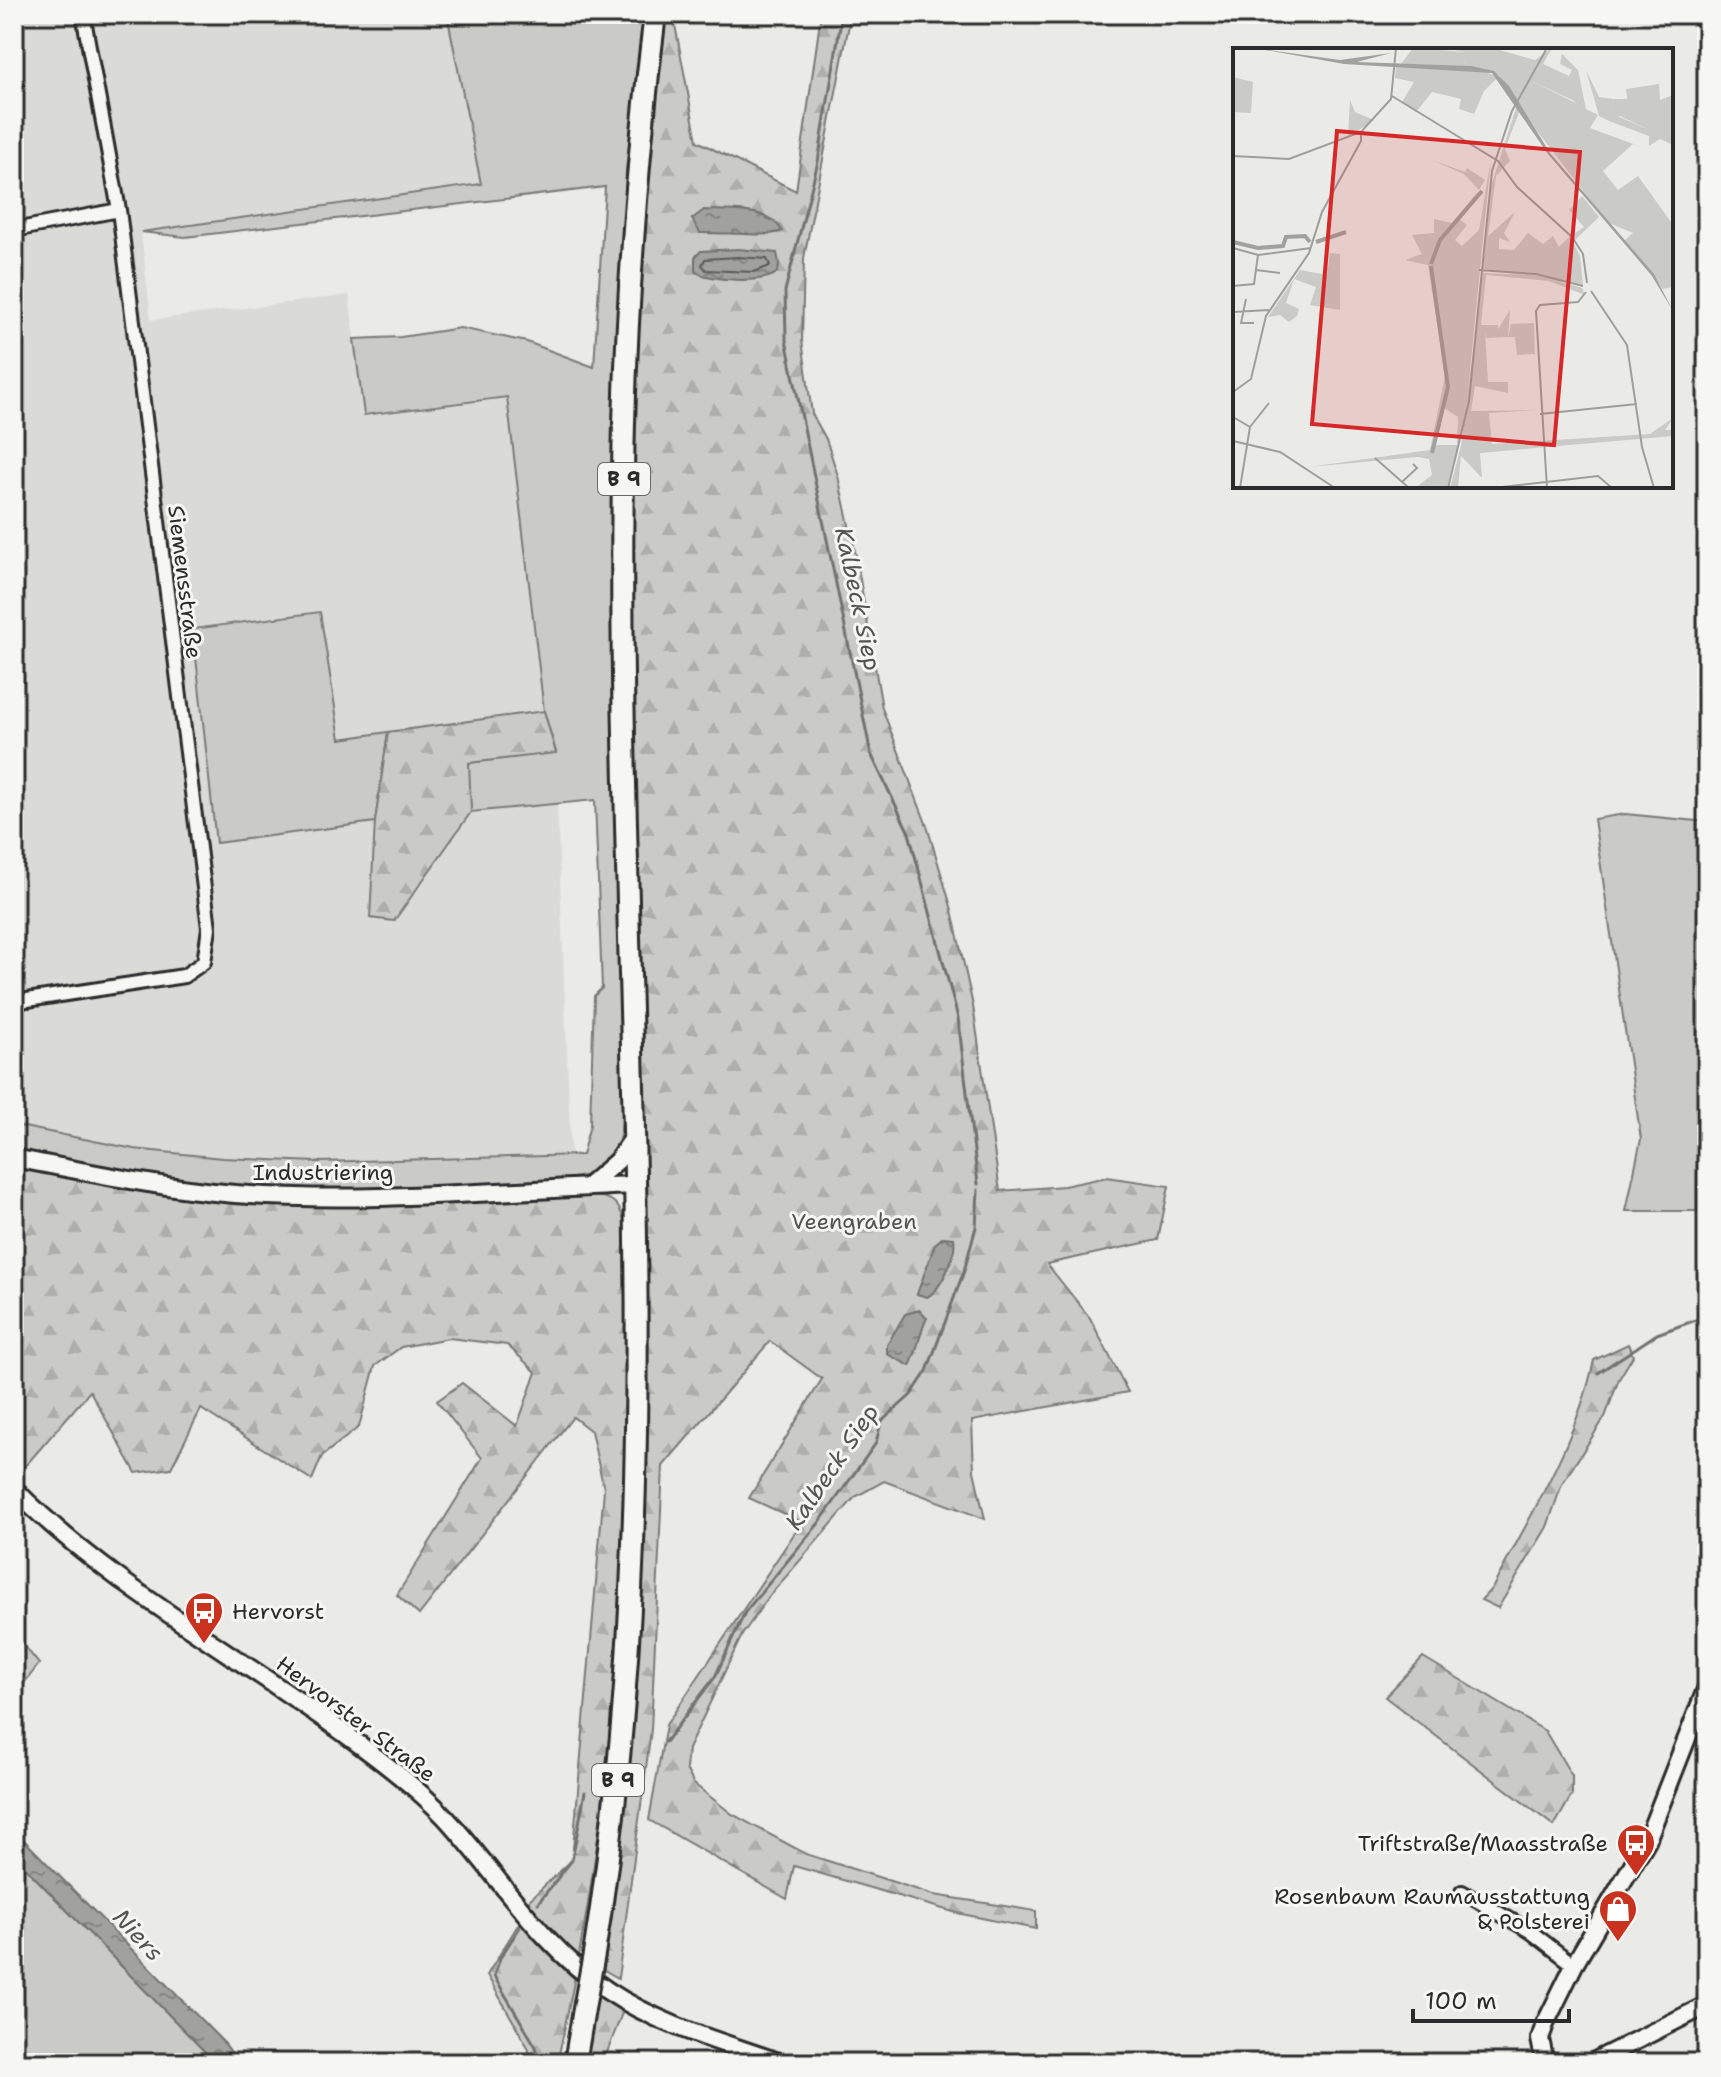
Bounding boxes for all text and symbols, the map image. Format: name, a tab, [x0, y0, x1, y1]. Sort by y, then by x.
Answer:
inset map	[1233, 48, 1673, 488]
road number: B 9	[598, 463, 650, 495]
street label: Siemensstraße	[161, 504, 209, 660]
water label: Kalbeck Siep	[827, 524, 889, 674]
street label: Industriering	[253, 1158, 393, 1187]
park label: Veengraben	[791, 1207, 917, 1236]
water label: Kalbeck Siep	[778, 1398, 886, 1536]
bus stop icon: Hervorst	[183, 1590, 225, 1645]
place label: Hervorst	[232, 1597, 324, 1626]
street label: Hervorster Straße	[270, 1649, 442, 1789]
road number: B 9	[592, 1764, 644, 1796]
bus stop icon: Triftstraße/Maasstraße	[1615, 1822, 1657, 1877]
place label: Triftstraße/Maasstraße	[1358, 1829, 1608, 1858]
place label: Rosenbaum Raumausstattung & Polsterei	[1274, 1882, 1590, 1936]
shop icon: Rosenbaum Raumausstattung & Polsterei	[1597, 1888, 1639, 1943]
water label: Niers	[106, 1902, 170, 1968]
scale bar	[1413, 1973, 1569, 2023]
text: 100 m	[1425, 1985, 1497, 2017]

